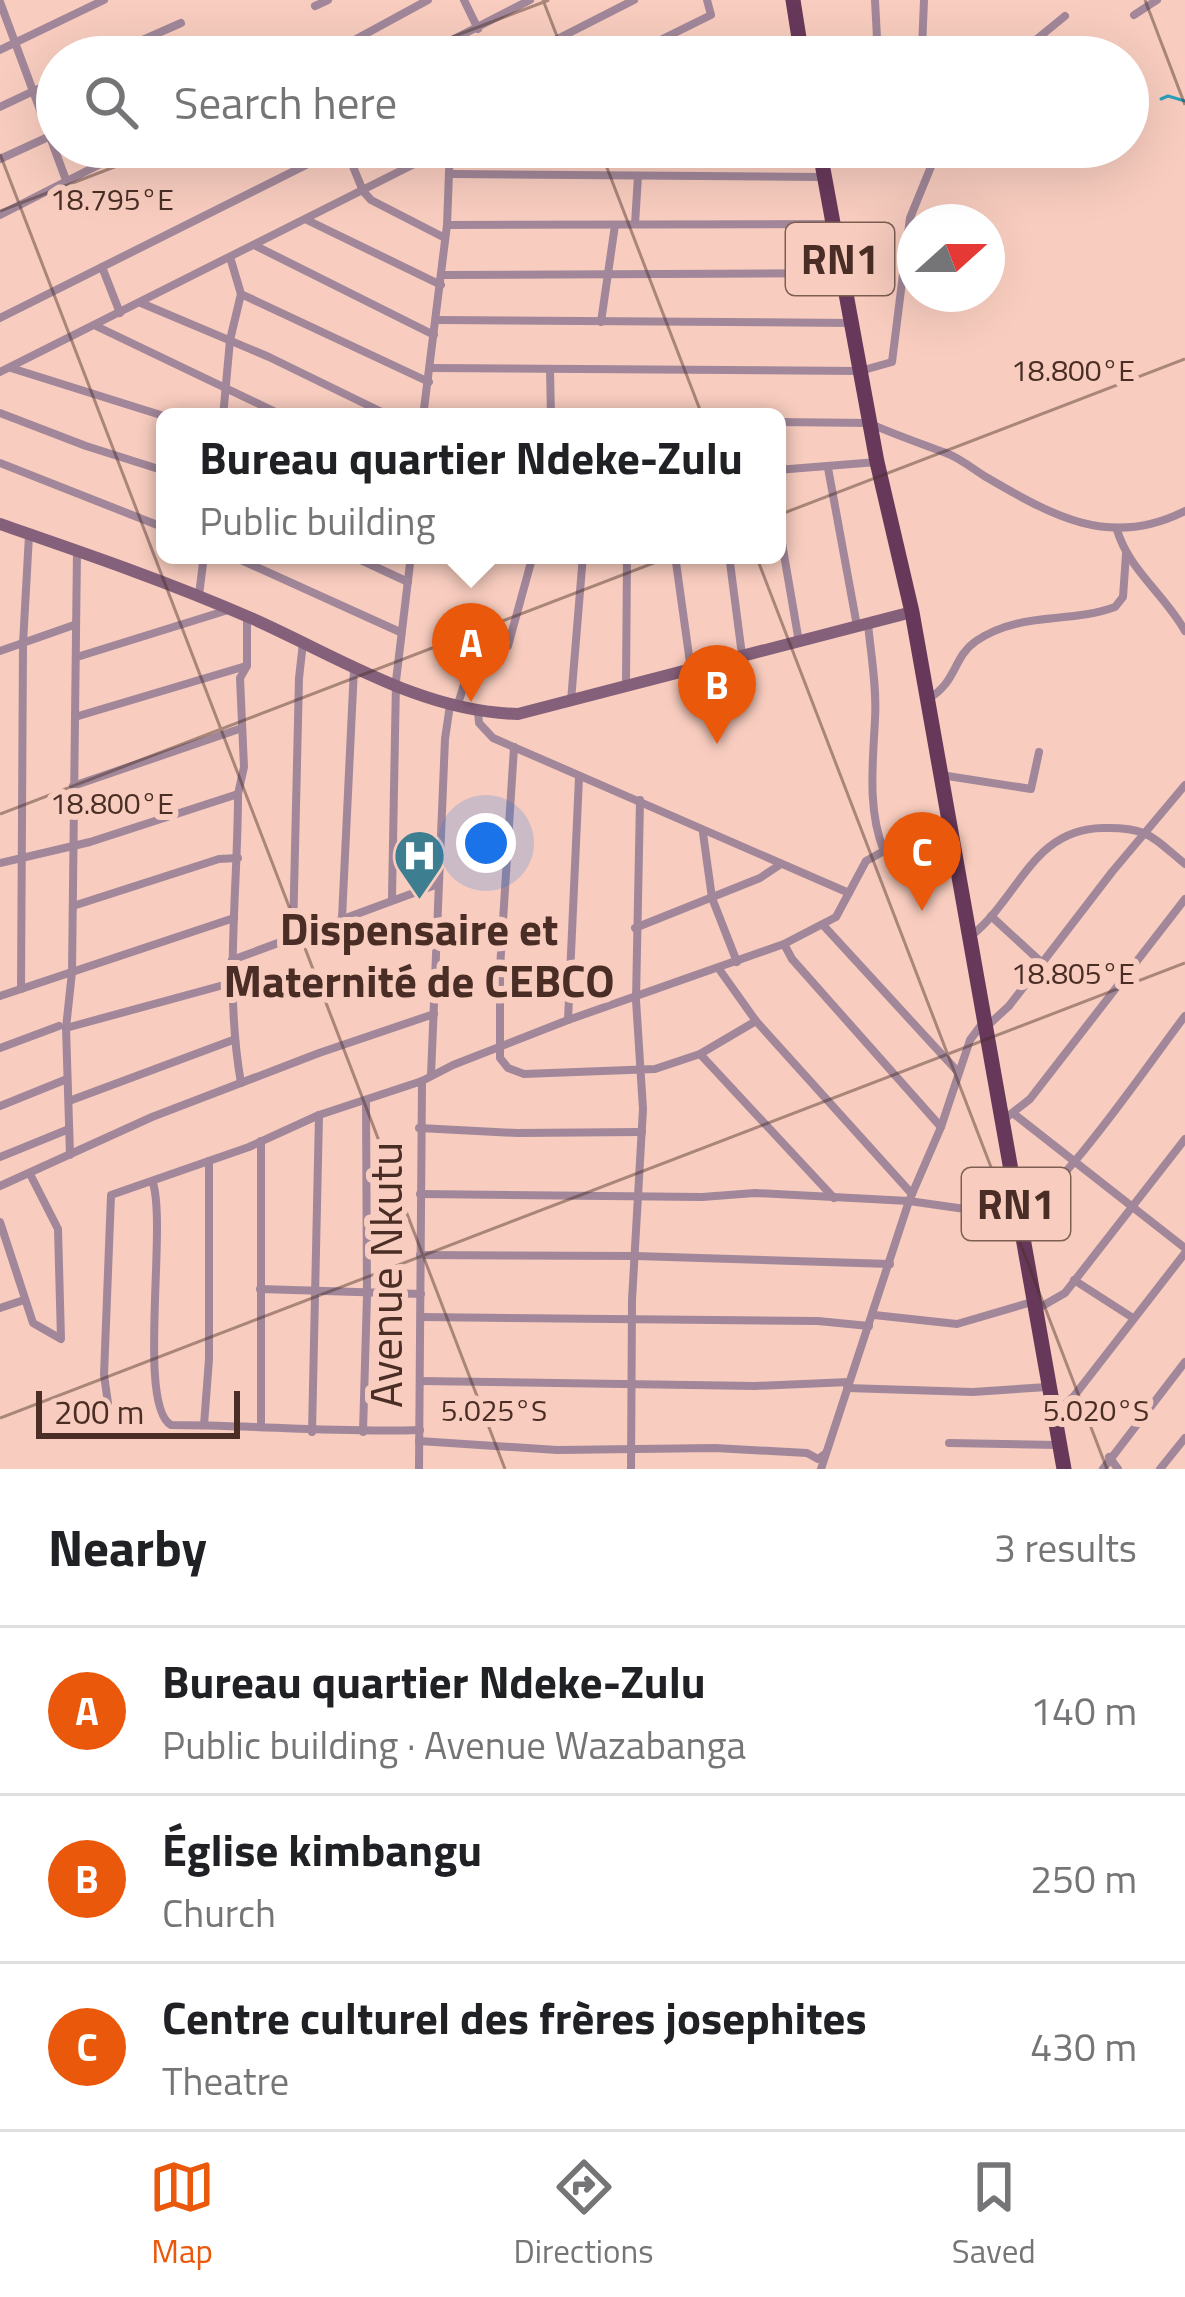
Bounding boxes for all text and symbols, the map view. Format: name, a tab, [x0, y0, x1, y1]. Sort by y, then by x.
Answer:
search box	[36, 36, 1149, 168]
text: Search here	[174, 68, 397, 136]
icon: search	[78, 69, 144, 135]
text: 18.795°E	[50, 176, 174, 222]
north arrow	[897, 204, 1005, 312]
road number: RN1	[786, 223, 894, 295]
text: 18.800°E	[1011, 347, 1135, 393]
popup	[156, 408, 786, 564]
text: Bureau quartier Ndeke-Zulu	[199, 423, 743, 491]
text: Public building	[199, 491, 436, 550]
pin: A	[432, 603, 510, 702]
pin: B	[678, 645, 756, 744]
text: 18.800°E	[50, 780, 174, 826]
pin: C	[883, 812, 961, 911]
your location	[456, 813, 516, 873]
hospital icon: Dispensaire et Maternité de CEBCO	[391, 827, 447, 901]
place label: Dispensaire et Maternité de CEBCO	[223, 894, 615, 1014]
text: 18.805°E	[1011, 950, 1135, 996]
street label: Avenue Nkutu	[351, 1142, 419, 1408]
road number: RN1	[962, 1168, 1070, 1240]
scale bar	[36, 1385, 240, 1438]
text: 200 m	[54, 1387, 144, 1437]
text: 5.025°S	[441, 1387, 547, 1433]
text: 5.020°S	[1043, 1387, 1149, 1433]
text: Nearby	[48, 1508, 207, 1586]
text: 3 results	[994, 1518, 1137, 1577]
text: Bureau quartier Ndeke-Zulu	[162, 1647, 706, 1715]
text: A	[75, 1681, 99, 1740]
text: 140 m	[1030, 1681, 1137, 1740]
text: Public building · Avenue Wazabanga	[162, 1715, 746, 1774]
text: Église kimbangu	[162, 1815, 482, 1883]
text: B	[75, 1849, 99, 1908]
text: 250 m	[1030, 1849, 1137, 1908]
text: Church	[162, 1883, 276, 1942]
text: Centre culturel des frères josephites	[162, 1983, 867, 2051]
text: C	[76, 2017, 98, 2076]
text: 430 m	[1030, 2017, 1137, 2076]
text: Theatre	[162, 2051, 289, 2110]
tab: Map	[149, 2154, 215, 2276]
tab: Directions	[514, 2154, 653, 2276]
tab: Saved	[952, 2154, 1036, 2276]

